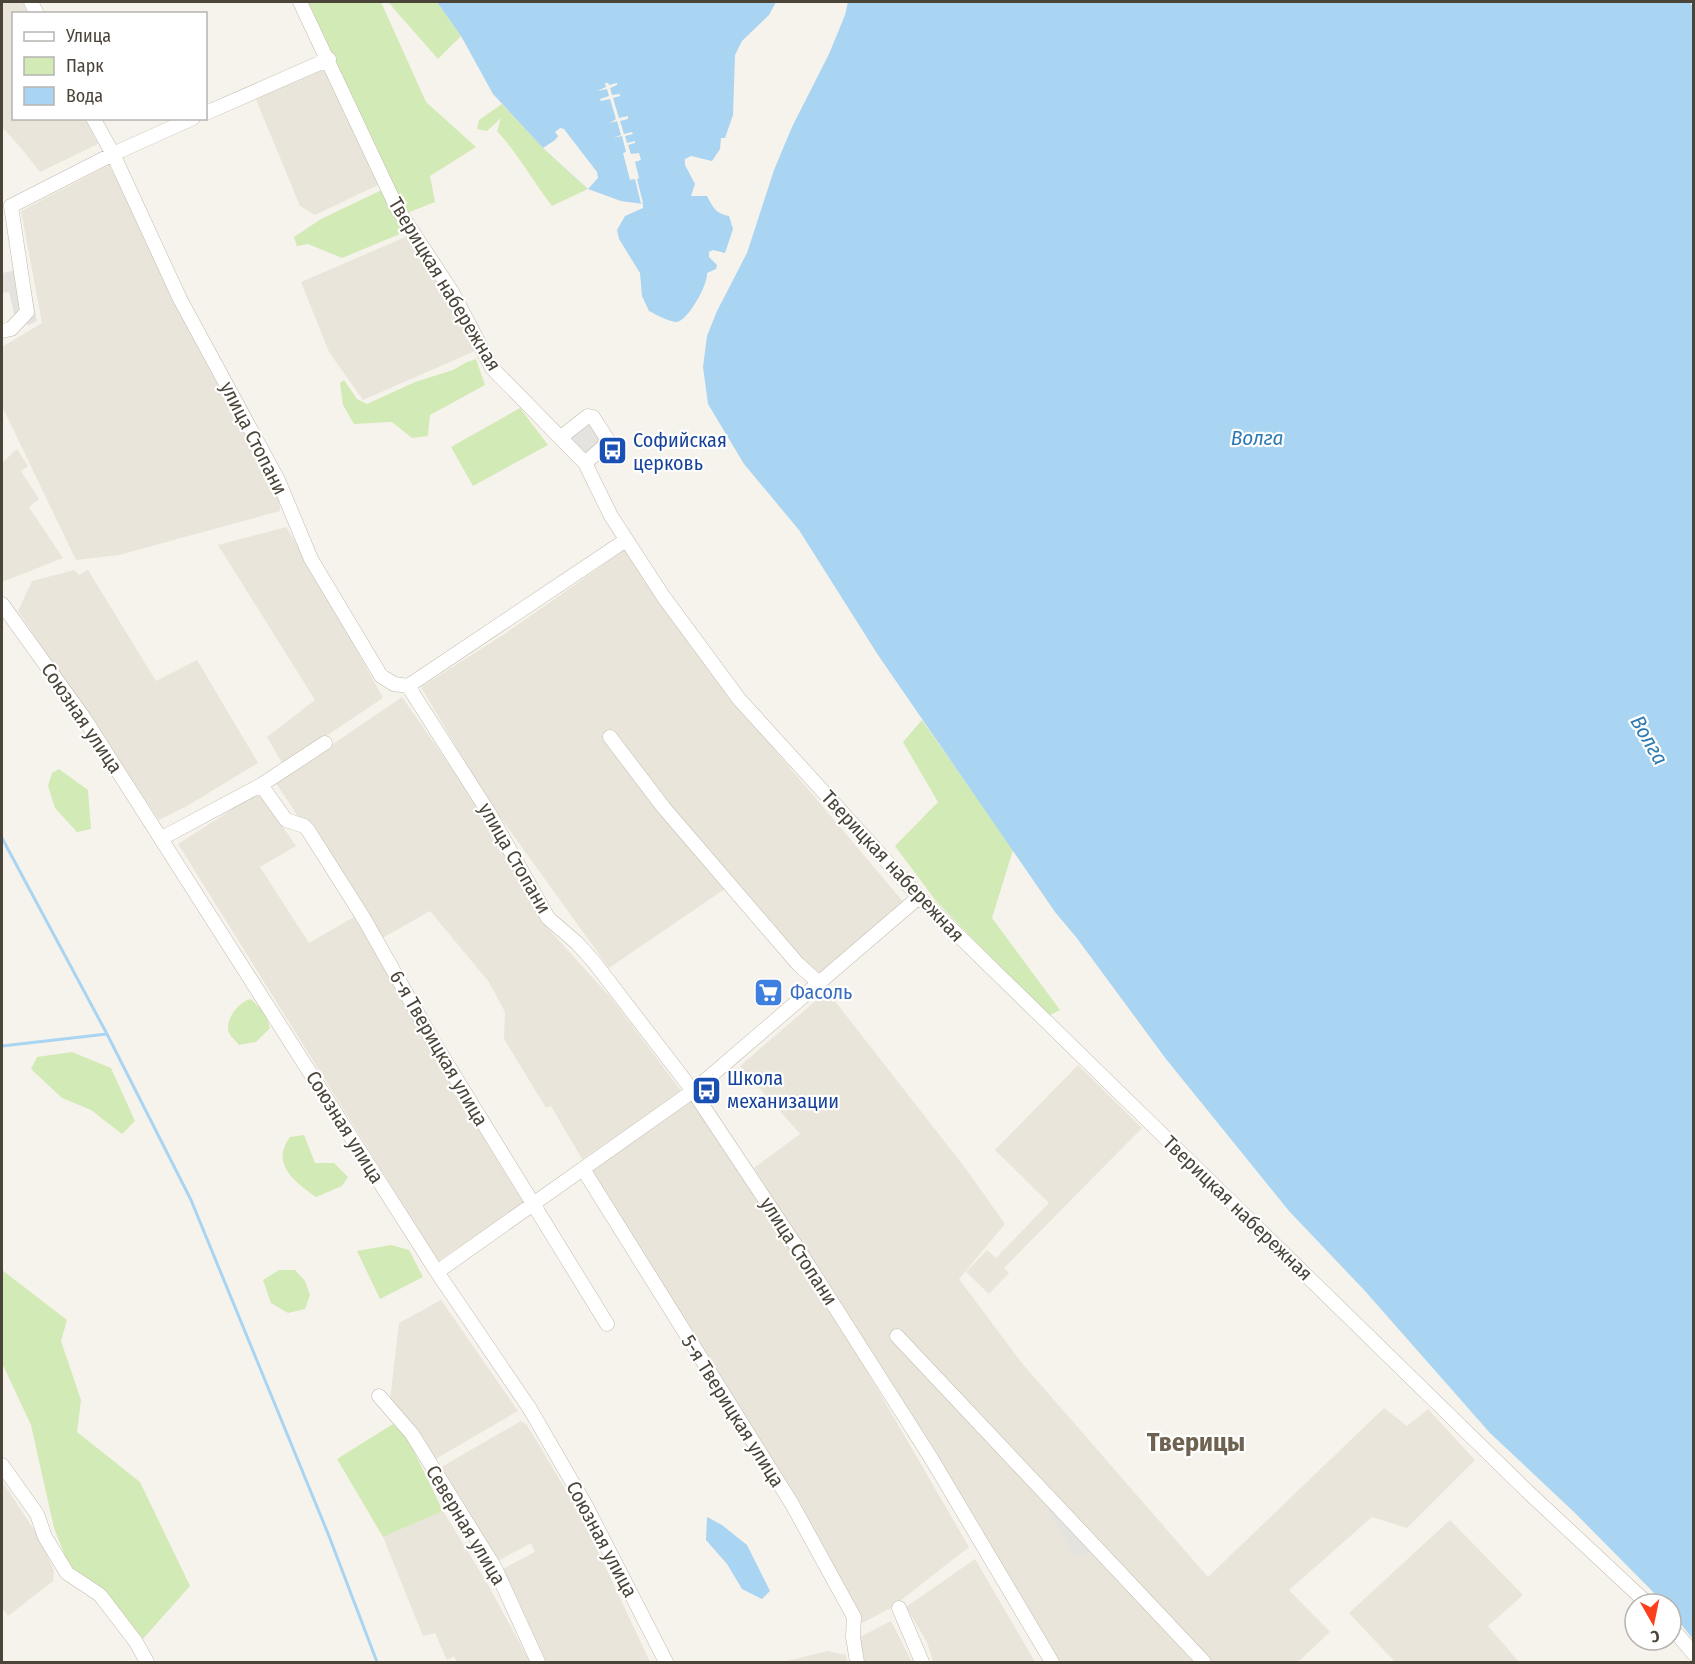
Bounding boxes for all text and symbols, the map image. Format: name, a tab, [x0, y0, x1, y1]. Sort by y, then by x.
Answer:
legend	[12, 12, 207, 120]
text: Улица	[65, 25, 111, 47]
text: Парк	[66, 55, 104, 77]
text: Вода	[66, 85, 103, 107]
street label: Тверицкая набережная	[384, 193, 506, 375]
street label: улица Стопани	[215, 377, 293, 499]
water label: Волга	[1231, 425, 1283, 451]
place label: Софийская церковь	[633, 428, 727, 475]
bus stop icon: Софийская церковь	[596, 435, 628, 467]
street label: Союзная улица	[36, 658, 128, 778]
water label: Волга	[1625, 711, 1673, 769]
street label: Тверицкая набережная	[817, 785, 969, 947]
street label: улица Стопани	[474, 798, 556, 918]
street label: 6-я Тверицкая улица	[385, 966, 493, 1130]
supermarket icon: Фасоль	[753, 976, 785, 1008]
place label: Фасоль	[790, 980, 852, 1004]
street label: Союзная улица	[301, 1066, 389, 1188]
place label: Школа механизации	[727, 1066, 839, 1113]
bus stop icon: Школа механизации	[690, 1074, 722, 1106]
street label: Тверицкая набережная	[1158, 1131, 1318, 1285]
street label: улица Стопани	[755, 1193, 843, 1309]
street label: 5-я Тверицкая улица	[676, 1330, 790, 1492]
district label: Тверицы	[1147, 1427, 1245, 1458]
street label: Северная улица	[421, 1461, 511, 1589]
street label: Союзная улица	[561, 1477, 643, 1601]
north arrow	[1623, 1592, 1683, 1652]
text: С	[1649, 1626, 1661, 1646]

